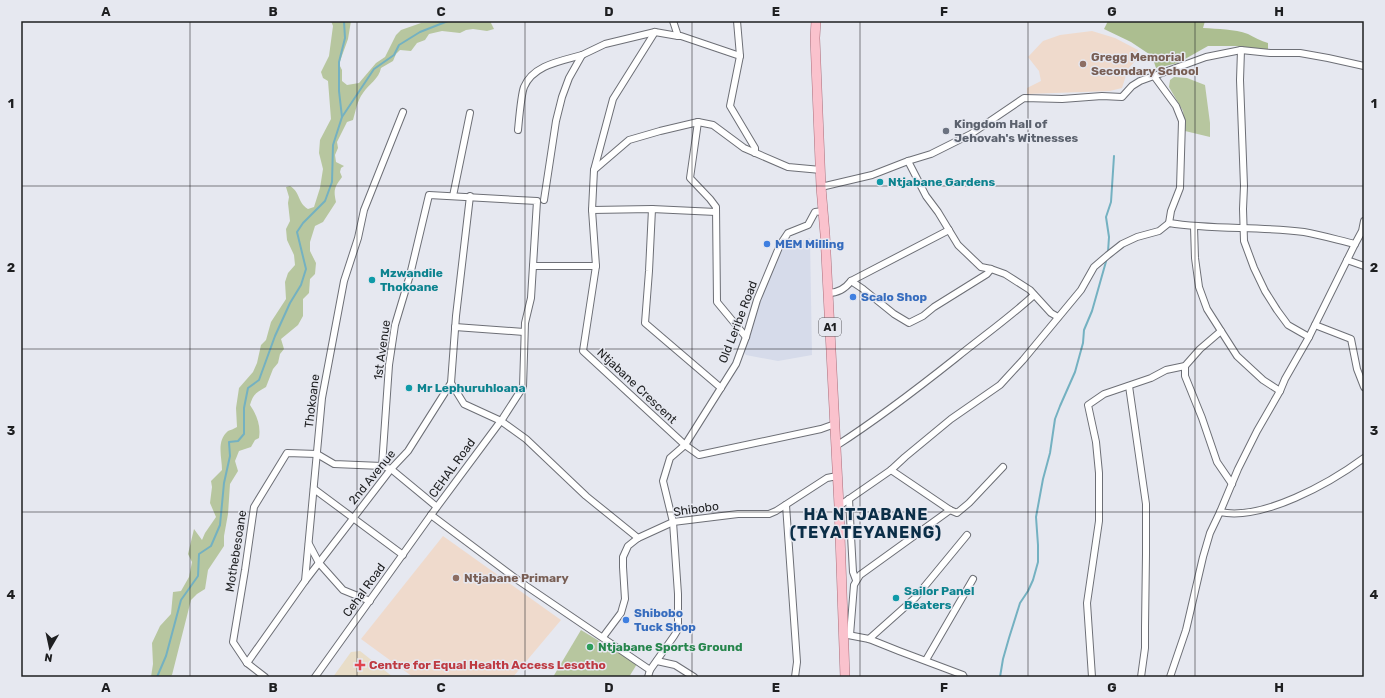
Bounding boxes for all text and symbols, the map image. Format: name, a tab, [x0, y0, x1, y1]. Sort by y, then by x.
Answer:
text: A	[101, 4, 111, 19]
text: B	[268, 4, 278, 19]
text: C	[436, 4, 446, 19]
text: D	[604, 4, 614, 19]
text: E	[772, 4, 780, 19]
text: F	[940, 4, 948, 19]
text: G	[1107, 4, 1117, 19]
text: H	[1274, 4, 1284, 19]
place label: Gregg Memorial Secondary School	[1091, 50, 1199, 78]
marker: Gregg Memorial Secondary School	[1078, 59, 1088, 69]
text: 1	[8, 96, 14, 111]
text: 1	[1371, 96, 1377, 111]
place label: Kingdom Hall of Jehovah's Witnesses	[954, 117, 1079, 145]
marker: Kingdom Hall of Jehovah's Witnesses	[941, 126, 951, 136]
place label: Ntjabane Gardens	[888, 175, 996, 189]
marker: Ntjabane Gardens	[875, 177, 885, 187]
place label: MEM Milling	[775, 237, 844, 251]
marker: MEM Milling	[762, 239, 772, 249]
text: 2	[7, 260, 15, 275]
text: 2	[1370, 260, 1378, 275]
place label: Mzwandile Thokoane	[380, 266, 443, 294]
marker: Mzwandile Thokoane	[367, 275, 377, 285]
street label: Old Leribe Road	[716, 279, 760, 365]
place label: Scalo Shop	[861, 290, 928, 304]
marker: Scalo Shop	[848, 292, 858, 302]
road number: A1	[819, 318, 841, 336]
street label: 1st Avenue	[371, 319, 393, 381]
street label: Ntjabane Crescent	[594, 345, 680, 427]
street label: Thokoane	[302, 373, 322, 429]
place label: Mr Lephuruhloana	[417, 381, 526, 395]
marker: Mr Lephuruhloana	[404, 383, 414, 393]
text: 3	[7, 423, 16, 438]
text: 3	[1370, 423, 1379, 438]
street label: CEHAL Road	[426, 436, 478, 500]
street label: 2nd Avenue	[346, 447, 398, 507]
street label: Shibobo	[672, 499, 720, 519]
district label: HA NTJABANE (TEYATEYANENG)	[790, 505, 942, 542]
street label: Mothebesoane	[223, 509, 249, 593]
street label: Cehal Road	[340, 560, 388, 620]
place label: Ntjabane Primary	[464, 571, 569, 585]
marker: Ntjabane Primary	[451, 573, 461, 583]
place label: Sailor Panel Beaters	[904, 584, 974, 612]
text: 4	[7, 587, 16, 602]
text: 4	[1370, 587, 1379, 602]
marker: Sailor Panel Beaters	[891, 593, 901, 603]
place label: Shibobo Tuck Shop	[634, 606, 696, 634]
marker: Shibobo Tuck Shop	[621, 615, 631, 625]
north arrow	[30, 628, 70, 668]
place label: Ntjabane Sports Ground	[598, 640, 742, 654]
marker: Ntjabane Sports Ground	[585, 642, 595, 652]
text: N	[44, 650, 53, 664]
place label: Centre for Equal Health Access Lesotho	[369, 658, 606, 672]
marker: Centre for Equal Health Access Lesotho	[354, 659, 366, 671]
text: A	[101, 680, 111, 695]
text: B	[268, 680, 278, 695]
text: C	[436, 680, 446, 695]
text: D	[604, 680, 614, 695]
text: E	[772, 680, 780, 695]
text: F	[940, 680, 948, 695]
text: G	[1107, 680, 1117, 695]
text: H	[1274, 680, 1284, 695]

